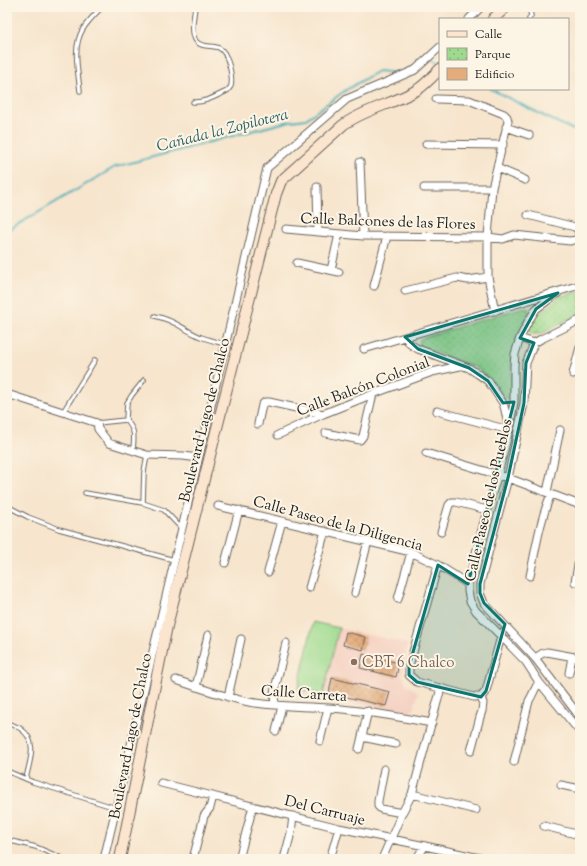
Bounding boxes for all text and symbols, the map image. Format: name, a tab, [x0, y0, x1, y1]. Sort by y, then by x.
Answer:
legend	[439, 18, 569, 90]
text: Calle	[475, 26, 503, 44]
text: Parque	[475, 46, 511, 64]
text: Edificio	[475, 66, 515, 84]
water label: Cañada la Zopilotera	[154, 104, 291, 159]
street label: Calle Balcones de las Flores	[300, 209, 476, 236]
street label: Boulevard Lago de Chalco	[175, 336, 236, 505]
street label: Calle Balcón Colonial	[294, 352, 433, 422]
street label: Calle Paseo de los Pueblos	[461, 417, 518, 584]
street label: Calle Paseo de la Diligencia	[250, 492, 425, 557]
street label: Boulevard Lago de Chalco	[105, 651, 158, 821]
place label: CBT 6 Chalco	[362, 653, 455, 674]
marker: CBT 6 Chalco	[349, 657, 359, 667]
street label: Calle Carreta	[260, 681, 348, 708]
street label: Del Carruaje	[282, 791, 367, 832]

